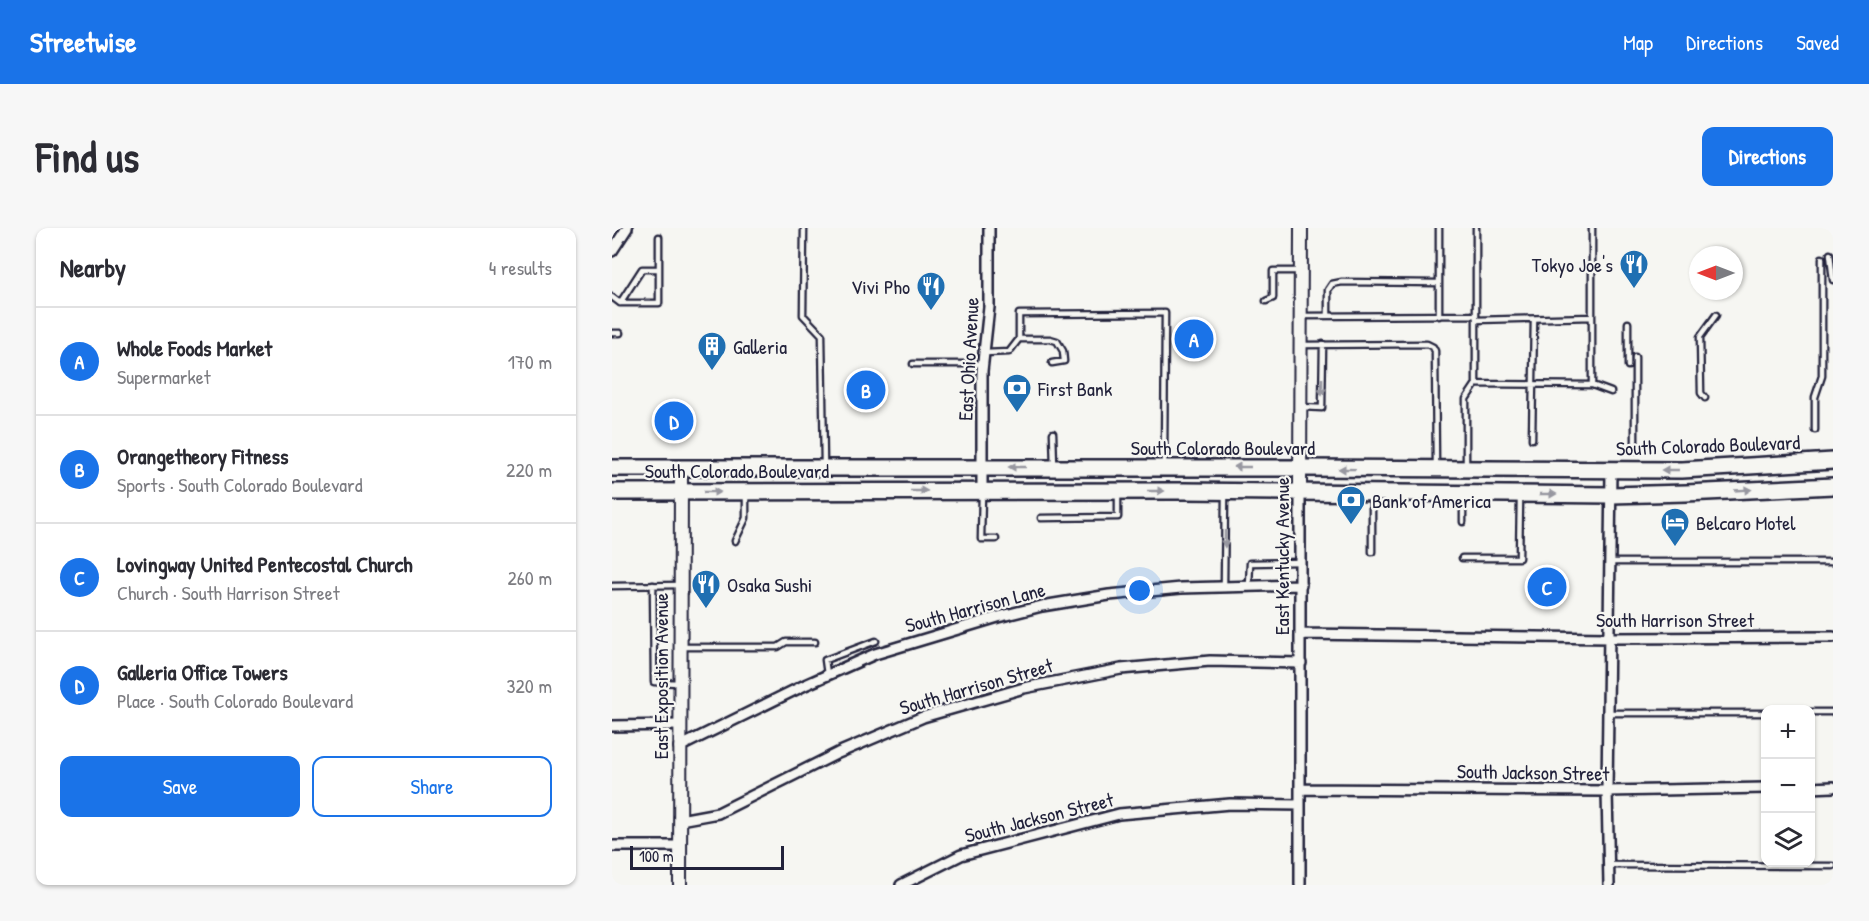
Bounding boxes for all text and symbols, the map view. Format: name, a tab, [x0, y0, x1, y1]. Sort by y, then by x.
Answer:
text: Streetwise	[30, 23, 136, 61]
text: Map	[1623, 28, 1653, 57]
text: Directions	[1686, 28, 1763, 57]
text: Saved	[1796, 28, 1839, 57]
button: Directions	[1702, 127, 1833, 186]
text: Find us	[36, 128, 139, 185]
north arrow	[1689, 246, 1743, 300]
restaurant icon: Tokyo Joe's	[1618, 248, 1650, 290]
text: Nearby	[60, 250, 126, 285]
place label: Tokyo Joe's	[1532, 251, 1613, 278]
text: 4 results	[489, 254, 552, 281]
restaurant icon: Vivi Pho	[915, 270, 947, 312]
place label: Vivi Pho	[851, 273, 910, 300]
street label: East Ohio Avenue	[951, 297, 985, 421]
pin: A	[1174, 316, 1214, 362]
building icon: Galleria	[696, 330, 728, 372]
text: Whole Foods Market	[117, 333, 272, 363]
place label: Galleria	[733, 333, 787, 360]
text: A	[75, 348, 84, 375]
text: 170 m	[508, 348, 552, 375]
text: Supermarket	[117, 363, 211, 390]
pin: B	[846, 368, 886, 412]
bank icon: First Bank	[1001, 372, 1033, 414]
place label: First Bank	[1037, 375, 1112, 402]
one-way arrow	[1317, 377, 1327, 396]
pin: D	[654, 398, 694, 444]
street label: South Colorado Boulevard	[1615, 428, 1801, 462]
street label: South Colorado Boulevard	[1131, 434, 1315, 461]
text: Orangetheory Fitness	[117, 441, 288, 471]
text: B	[74, 456, 85, 483]
text: 220 m	[506, 456, 552, 483]
street label: South Colorado Boulevard	[645, 457, 829, 484]
one-way arrow	[1008, 462, 1027, 472]
one-way arrow	[1233, 463, 1252, 472]
one-way arrow	[1337, 464, 1356, 473]
one-way arrow	[1660, 465, 1679, 475]
text: Sports · South Colorado Boulevard	[117, 471, 363, 498]
street label: East Kentucky Avenue	[1268, 477, 1295, 635]
bank icon: Bank of America	[1335, 484, 1367, 526]
one-way arrow	[909, 486, 928, 496]
one-way arrow	[1146, 486, 1165, 496]
one-way arrow	[1733, 486, 1752, 495]
one-way arrow	[703, 487, 722, 497]
place label: Bank of America	[1372, 487, 1491, 514]
one-way arrow	[1538, 489, 1557, 499]
hotel icon: Belcaro Motel	[1659, 506, 1691, 548]
place label: Belcaro Motel	[1696, 509, 1796, 536]
one-way arrow	[1220, 530, 1230, 549]
text: Lovingway United Pentecostal Church	[117, 549, 413, 579]
text: C	[74, 564, 85, 591]
text: 260 m	[508, 564, 552, 591]
pin: C	[1528, 564, 1566, 610]
restaurant icon: Osaka Sushi	[690, 568, 722, 610]
place label: Osaka Sushi	[727, 571, 812, 598]
street label: South Harrison Lane	[902, 575, 1048, 639]
your location	[1125, 576, 1154, 605]
text: Church · South Harrison Street	[117, 579, 340, 606]
street label: East Exposition Avenue	[647, 593, 674, 759]
street label: South Harrison Street	[1596, 606, 1755, 633]
street label: South Harrison Street	[896, 651, 1057, 721]
text: Galleria Office Towers	[117, 657, 288, 687]
text: D	[75, 672, 84, 699]
text: 320 m	[507, 672, 552, 699]
text: Place · South Colorado Boulevard	[117, 687, 353, 714]
map controls	[1761, 705, 1815, 867]
button: +	[1761, 705, 1815, 759]
button: Save	[60, 756, 300, 817]
button: Share	[312, 756, 552, 817]
street label: South Jackson Street	[1457, 757, 1611, 787]
button: −	[1761, 759, 1815, 813]
street label: South Jackson Street	[962, 785, 1117, 849]
button: layers	[1761, 813, 1815, 867]
scale bar	[630, 843, 784, 870]
text: 100 m	[639, 845, 674, 867]

